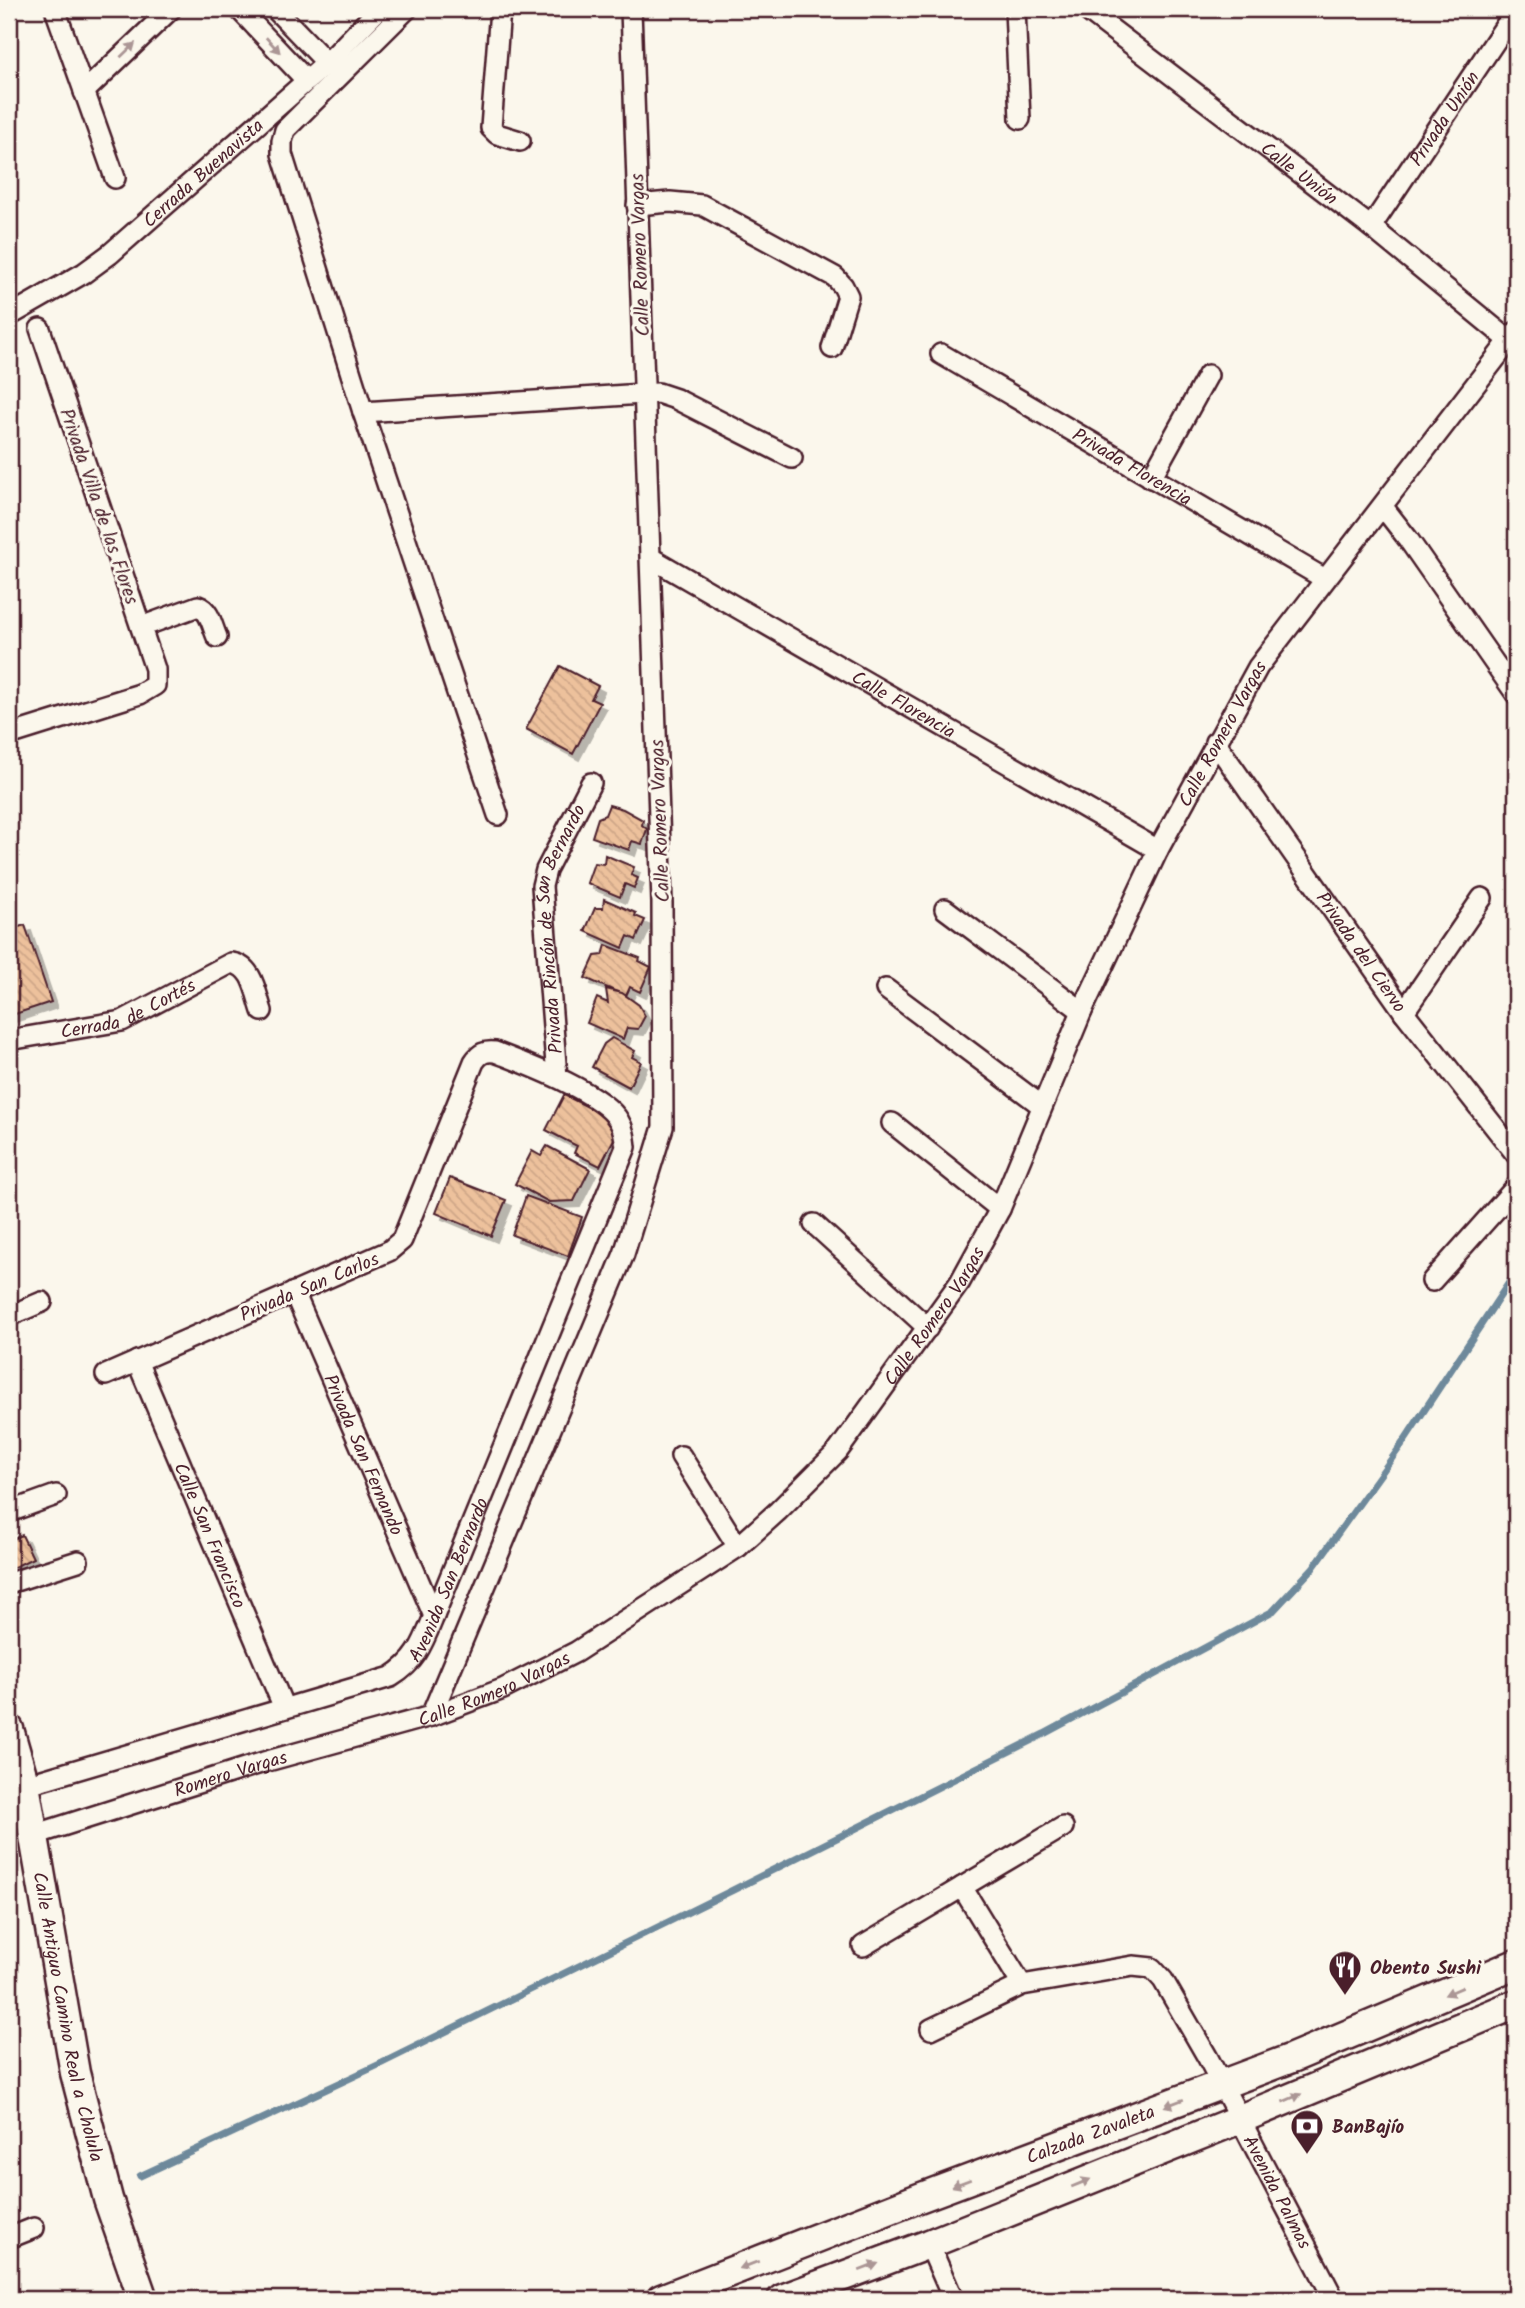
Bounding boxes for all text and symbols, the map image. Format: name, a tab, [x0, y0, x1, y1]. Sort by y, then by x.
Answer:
one-way arrow	[264, 36, 280, 53]
one-way arrow	[119, 43, 136, 59]
street label: Privada Unión	[1403, 66, 1488, 173]
street label: Cerrada Buenavista	[136, 112, 271, 236]
street label: Calle Unión	[1253, 135, 1344, 214]
street label: Calle Romero Vargas	[623, 173, 659, 337]
street label: Privada Villa de las Flores	[50, 405, 146, 609]
street label: Privada Florencia	[1066, 421, 1197, 515]
street label: Calle Romero Vargas	[1171, 654, 1275, 813]
street label: Calle Florencia	[845, 664, 961, 747]
street label: Calle Romero Vargas	[643, 739, 679, 903]
street label: Privada Rincón de San Bernardo	[529, 799, 595, 1055]
street label: Privada del Ciervo	[1307, 886, 1413, 1020]
street label: Cerrada de Cortés	[58, 971, 202, 1048]
street label: Calle Romero Vargas	[877, 1241, 994, 1392]
street label: Privada San Carlos	[235, 1245, 384, 1331]
street label: Privada San Fernando	[314, 1370, 410, 1541]
street label: Calle San Francisco	[165, 1458, 253, 1614]
street label: Avenida San Bernardo	[401, 1493, 498, 1669]
street label: Calle Romero Vargas	[415, 1644, 576, 1736]
street label: Romero Vargas	[170, 1743, 291, 1807]
street label: Calle Antiguo Camino Real a Cholula	[23, 1870, 111, 2165]
restaurant icon: Obento Sushi	[1326, 1948, 1364, 1997]
place label: Obento Sushi	[1370, 1954, 1482, 1984]
one-way arrow	[1443, 1986, 1464, 1997]
one-way arrow	[1281, 2092, 1302, 2103]
one-way arrow	[1164, 2097, 1185, 2108]
street label: Calzada Zavaleta	[1022, 2098, 1160, 2173]
bank icon: BanBajío	[1288, 2107, 1326, 2156]
place label: BanBajío	[1332, 2113, 1404, 2143]
street label: Avenida Palmas	[1234, 2130, 1318, 2255]
one-way arrow	[951, 2177, 972, 2188]
one-way arrow	[1070, 2178, 1091, 2189]
one-way arrow	[739, 2259, 760, 2270]
one-way arrow	[859, 2261, 880, 2272]

